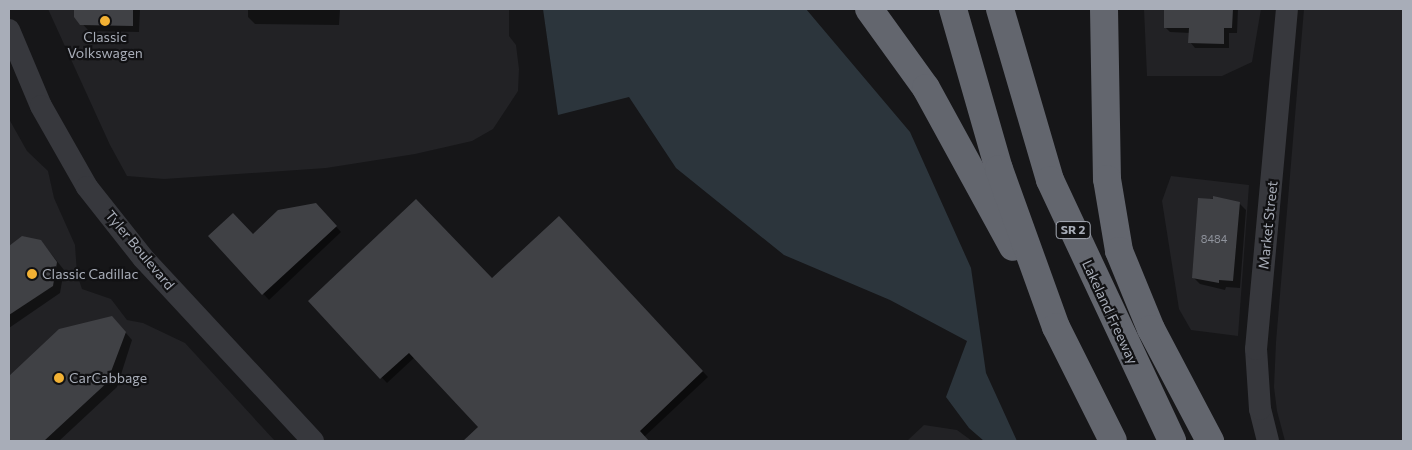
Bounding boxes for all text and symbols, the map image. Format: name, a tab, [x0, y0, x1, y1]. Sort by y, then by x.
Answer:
marker: Classic Volkswagen	[99, 15, 111, 27]
place label: Classic Volkswagen	[67, 29, 143, 62]
street label: Market Street	[1255, 180, 1281, 270]
street label: Tyler Boulevard	[102, 207, 178, 293]
road number: SR 2	[1056, 220, 1090, 240]
house number: 8484	[1201, 232, 1227, 246]
street label: Lakeland Freeway	[1079, 257, 1141, 367]
place label: Classic Cadillac	[42, 266, 138, 282]
marker: Classic Cadillac	[26, 268, 38, 280]
place label: CarCabbage	[69, 370, 147, 386]
marker: CarCabbage	[53, 372, 65, 384]

